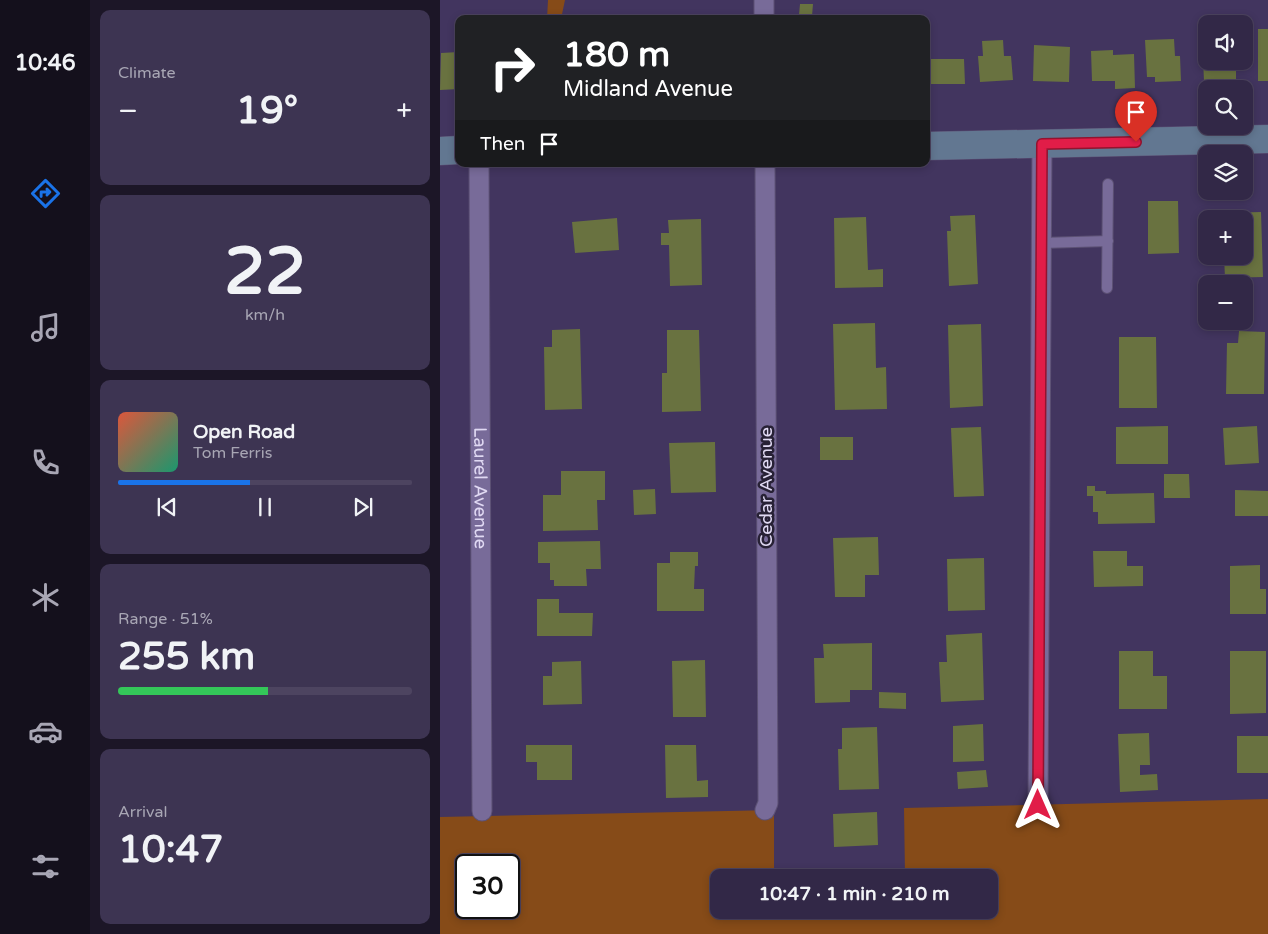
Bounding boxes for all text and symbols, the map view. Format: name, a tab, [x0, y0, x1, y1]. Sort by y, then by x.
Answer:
map controls	[1198, 15, 1253, 330]
button: sound	[1198, 15, 1253, 70]
text: 180 m	[563, 34, 670, 76]
icon: right	[480, 35, 545, 100]
text: 10:46	[15, 50, 75, 76]
text: Climate	[118, 63, 176, 83]
text: Midland Avenue	[563, 76, 733, 102]
button: search	[1198, 80, 1253, 135]
text: 19°	[236, 88, 298, 134]
pin	[1115, 91, 1157, 142]
text: −	[118, 94, 138, 128]
text: +	[396, 94, 412, 128]
icon: arrive	[1122, 98, 1150, 126]
icon: arrive	[535, 130, 563, 158]
text: Then	[480, 133, 525, 155]
button: layers	[1198, 145, 1253, 200]
icon: directions	[28, 176, 63, 211]
button: +	[1198, 210, 1253, 265]
text: 22	[224, 233, 306, 312]
button: −	[1198, 275, 1253, 330]
text: km/h	[245, 305, 285, 325]
icon: music	[28, 310, 63, 345]
text: Open Road	[193, 421, 295, 443]
street label: Laurel Avenue	[469, 427, 492, 549]
street label: Cedar Avenue	[755, 427, 777, 547]
text: Tom Ferris	[193, 443, 272, 463]
icon: phone	[28, 445, 63, 480]
icon: previous	[153, 493, 181, 521]
icon: pause	[251, 493, 279, 521]
icon: next	[349, 493, 377, 521]
icon: climate	[28, 580, 63, 615]
text: Range · 51%	[118, 609, 213, 629]
text: 255 km	[118, 634, 255, 680]
icon: car	[28, 714, 63, 749]
position arrow	[1011, 778, 1063, 830]
text: Arrival	[118, 802, 167, 822]
text: 10:47	[118, 827, 223, 873]
icon: filters	[28, 849, 63, 884]
speed limit sign: 30	[455, 854, 520, 919]
text: 10:47 · 1 min · 210 m	[758, 883, 950, 905]

